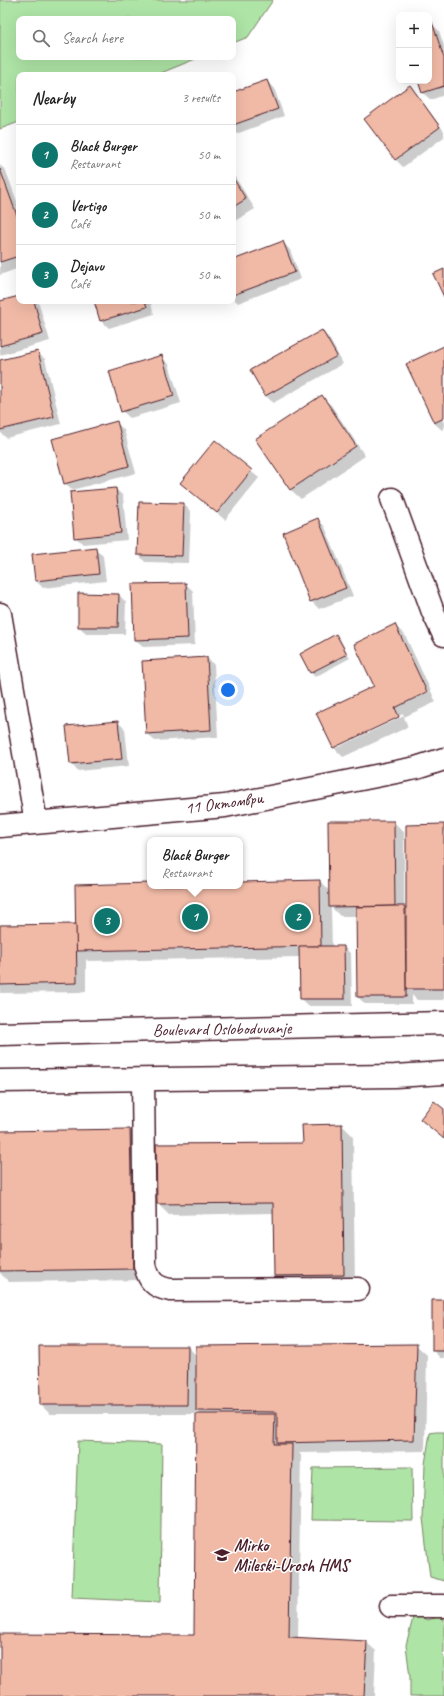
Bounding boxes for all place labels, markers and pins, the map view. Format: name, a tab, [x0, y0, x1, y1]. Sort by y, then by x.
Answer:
pin: 1	[182, 902, 208, 932]
pin: 2	[285, 902, 311, 932]
pin: 3	[94, 906, 120, 936]
place label: Mirko Mileski-Urosh HMS	[234, 1535, 351, 1576]
school or university icon: Mirko Mileski-Urosh HMS	[213, 1546, 231, 1564]

